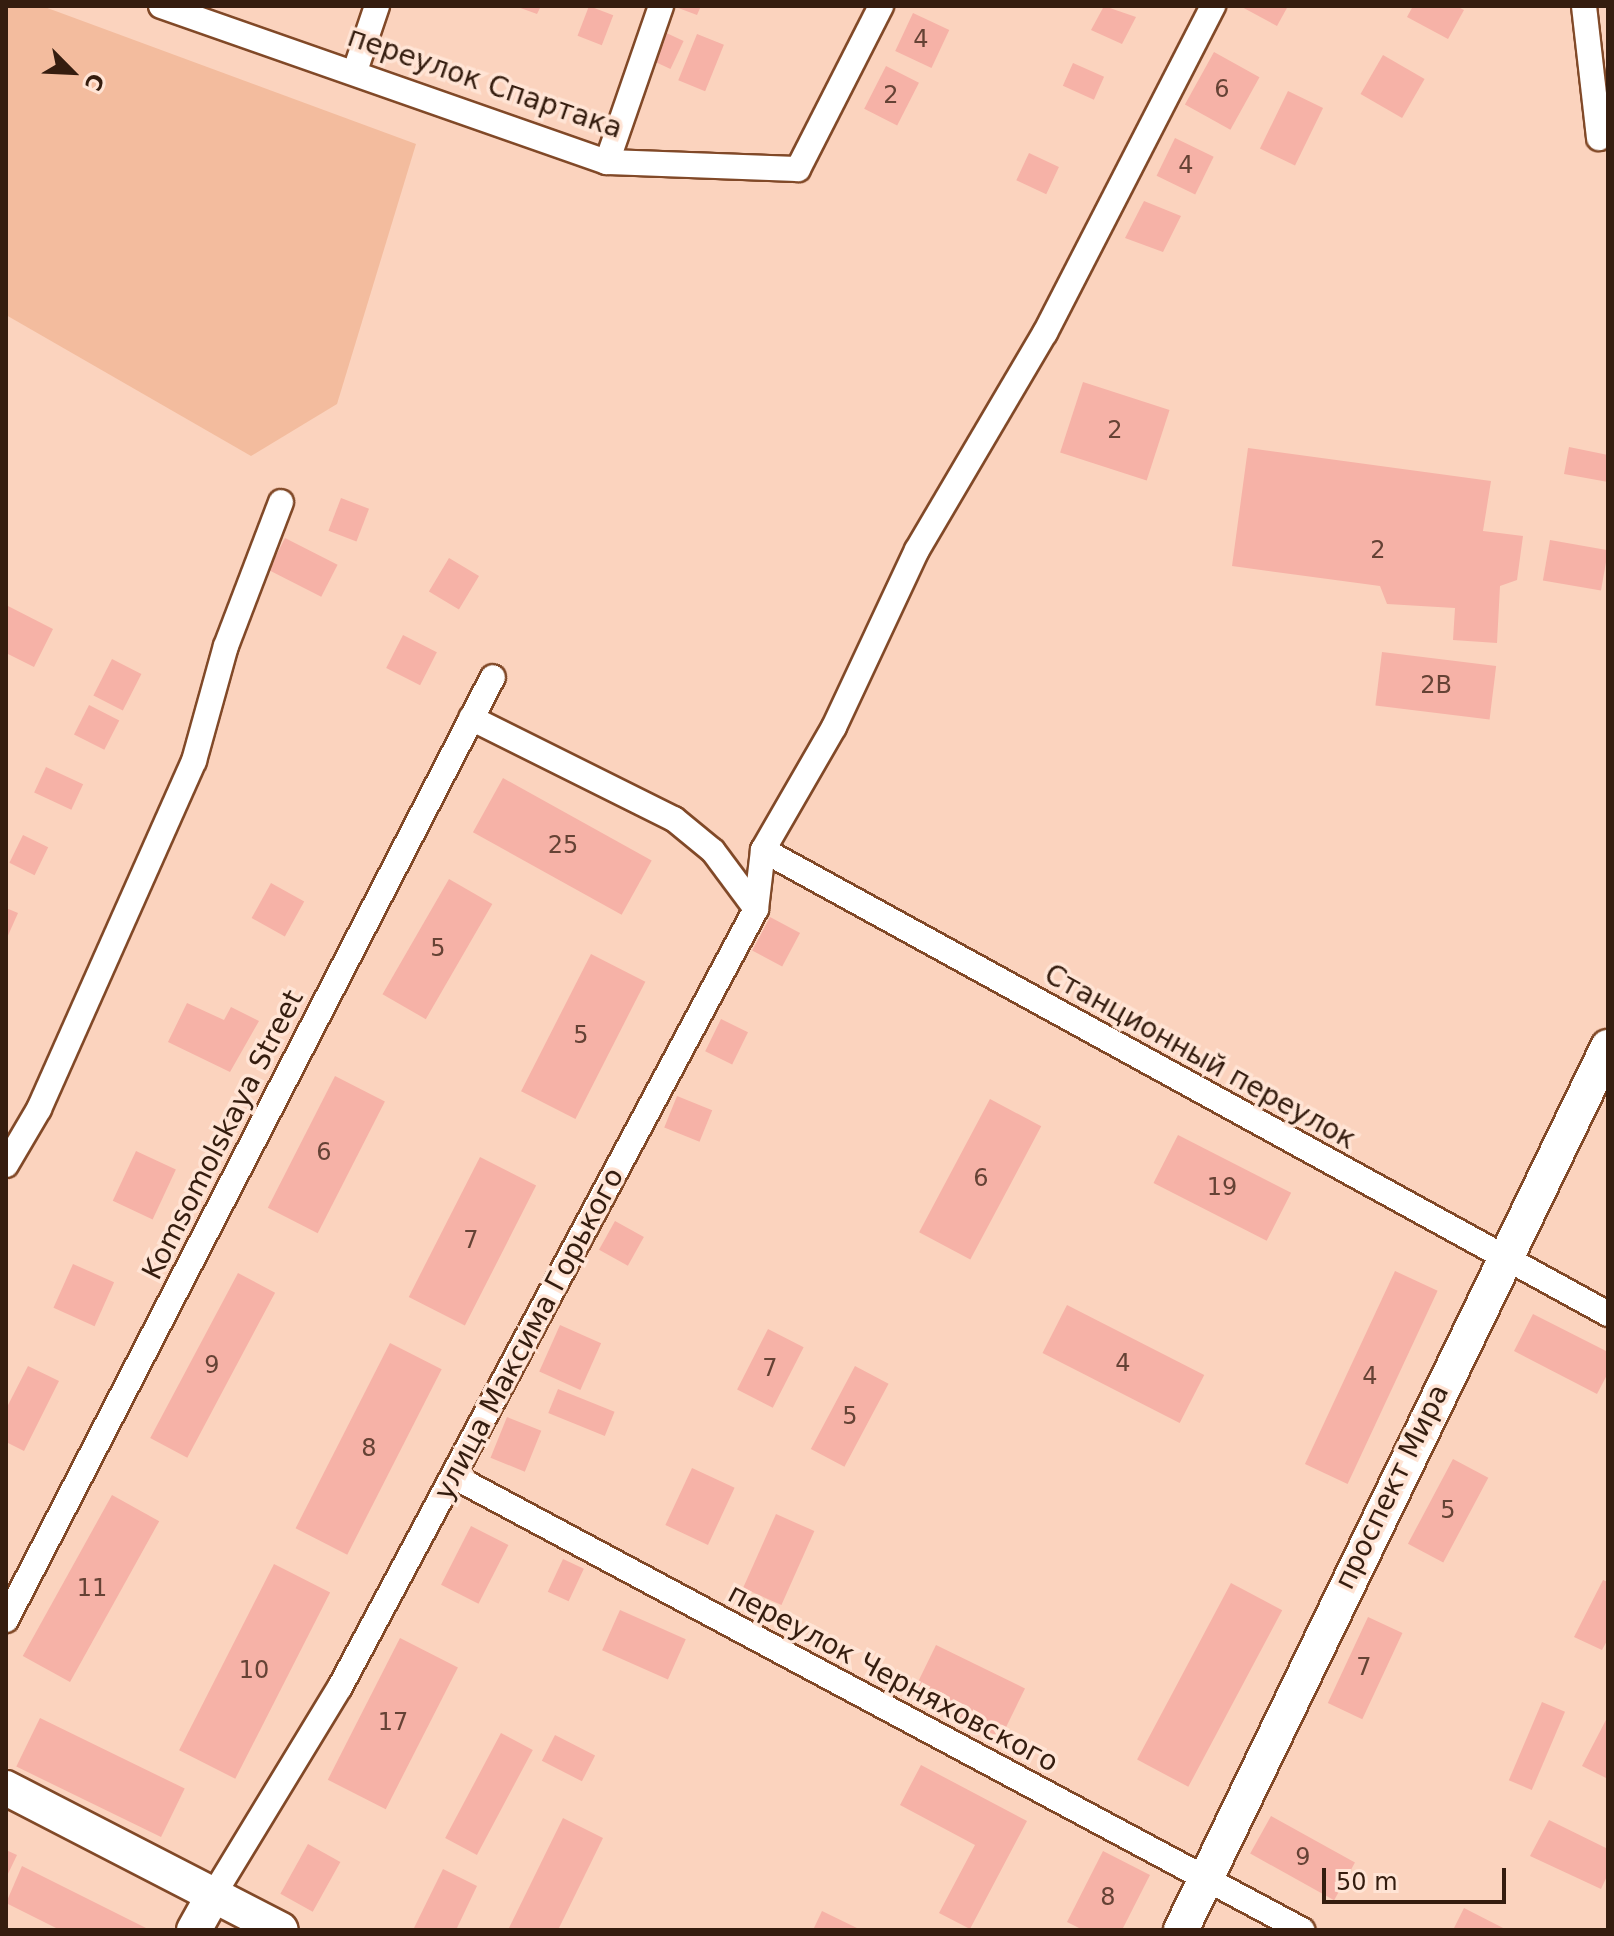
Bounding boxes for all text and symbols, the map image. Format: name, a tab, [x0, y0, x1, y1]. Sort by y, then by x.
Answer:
street label: переулок Спартака	[343, 20, 627, 146]
house number: 4	[913, 26, 929, 54]
north arrow	[32, 32, 112, 112]
text: С	[80, 70, 109, 94]
house number: 6	[1214, 76, 1230, 104]
house number: 2	[883, 82, 899, 110]
house number: 4	[1178, 152, 1194, 180]
house number: 2	[1107, 417, 1123, 445]
house number: 2	[1370, 537, 1386, 565]
house number: 2В	[1420, 672, 1452, 700]
house number: 25	[548, 832, 578, 860]
house number: 5	[430, 935, 446, 963]
street label: Станционный переулок	[1039, 957, 1361, 1157]
street label: Komsomolskaya Street	[135, 985, 311, 1285]
house number: 5	[573, 1022, 589, 1050]
house number: 6	[316, 1139, 332, 1167]
street label: улица Максима Горького	[427, 1162, 631, 1506]
house number: 6	[973, 1165, 989, 1193]
house number: 19	[1207, 1174, 1237, 1202]
house number: 7	[463, 1227, 479, 1255]
house number: 4	[1115, 1350, 1131, 1378]
house number: 9	[204, 1352, 220, 1380]
house number: 7	[762, 1355, 778, 1383]
house number: 4	[1362, 1363, 1378, 1391]
street label: проспект Мира	[1328, 1379, 1456, 1595]
house number: 5	[842, 1403, 858, 1431]
house number: 8	[361, 1435, 377, 1463]
house number: 5	[1440, 1497, 1456, 1525]
house number: 11	[77, 1575, 107, 1603]
street label: переулок Черняховского	[722, 1577, 1064, 1779]
house number: 7	[1356, 1654, 1372, 1682]
house number: 10	[239, 1657, 269, 1685]
house number: 17	[378, 1709, 408, 1737]
house number: 9	[1295, 1844, 1311, 1872]
scale bar	[1326, 1852, 1510, 1902]
text: 50 m	[1336, 1868, 1398, 1896]
house number: 8	[1100, 1884, 1116, 1912]

